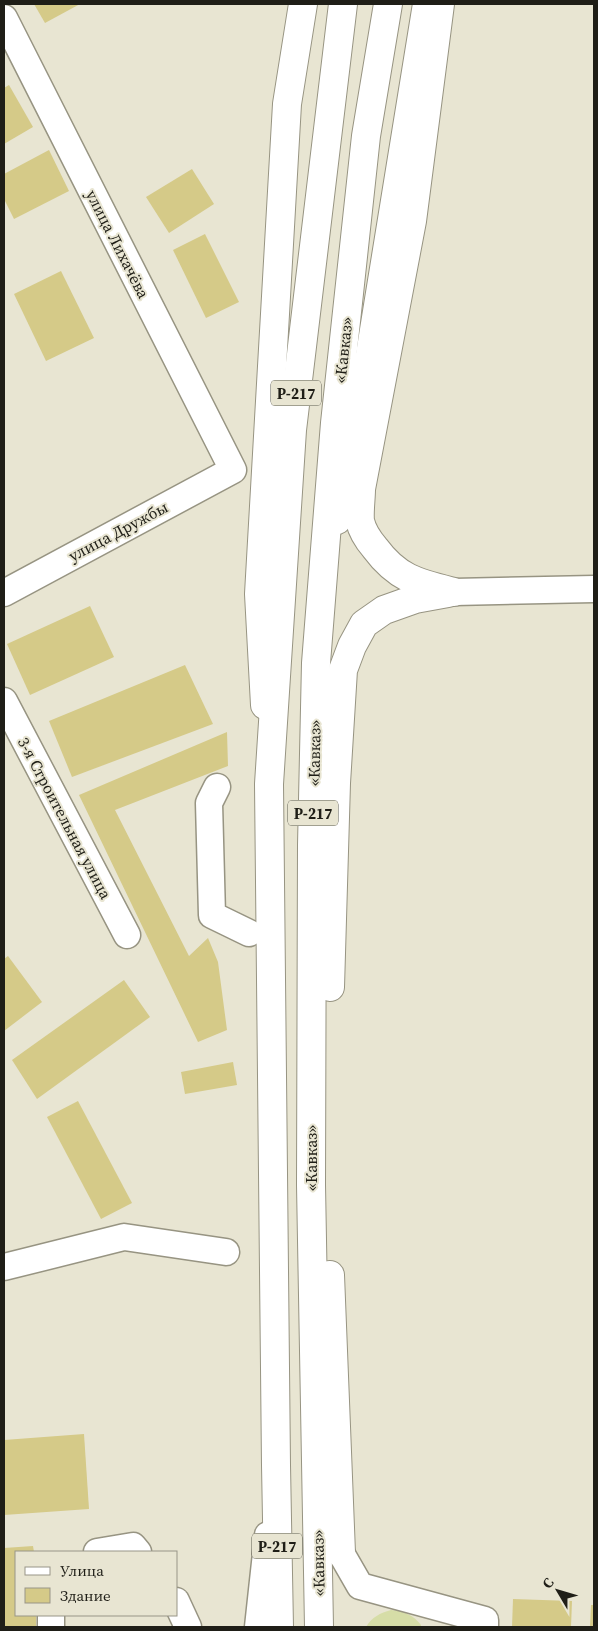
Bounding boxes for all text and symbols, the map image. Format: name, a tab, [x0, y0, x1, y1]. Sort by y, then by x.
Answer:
street label: улица Лихачёва	[81, 186, 155, 303]
street label: «Кавказ»	[329, 316, 357, 384]
road number: Р-217	[271, 380, 321, 406]
street label: улица Дружбы	[64, 496, 172, 566]
street label: «Кавказ»	[302, 720, 326, 786]
street label: 3-я Строительная улица	[13, 733, 117, 904]
road number: Р-217	[288, 800, 338, 826]
street label: «Кавказ»	[300, 1125, 322, 1191]
street label: «Кавказ»	[306, 1530, 330, 1596]
road number: Р-217	[252, 1534, 302, 1558]
legend	[15, 1551, 178, 1616]
text: Улица	[60, 1560, 104, 1581]
north arrow	[533, 1566, 583, 1616]
text: С	[537, 1573, 558, 1593]
text: Здание	[60, 1585, 111, 1606]

